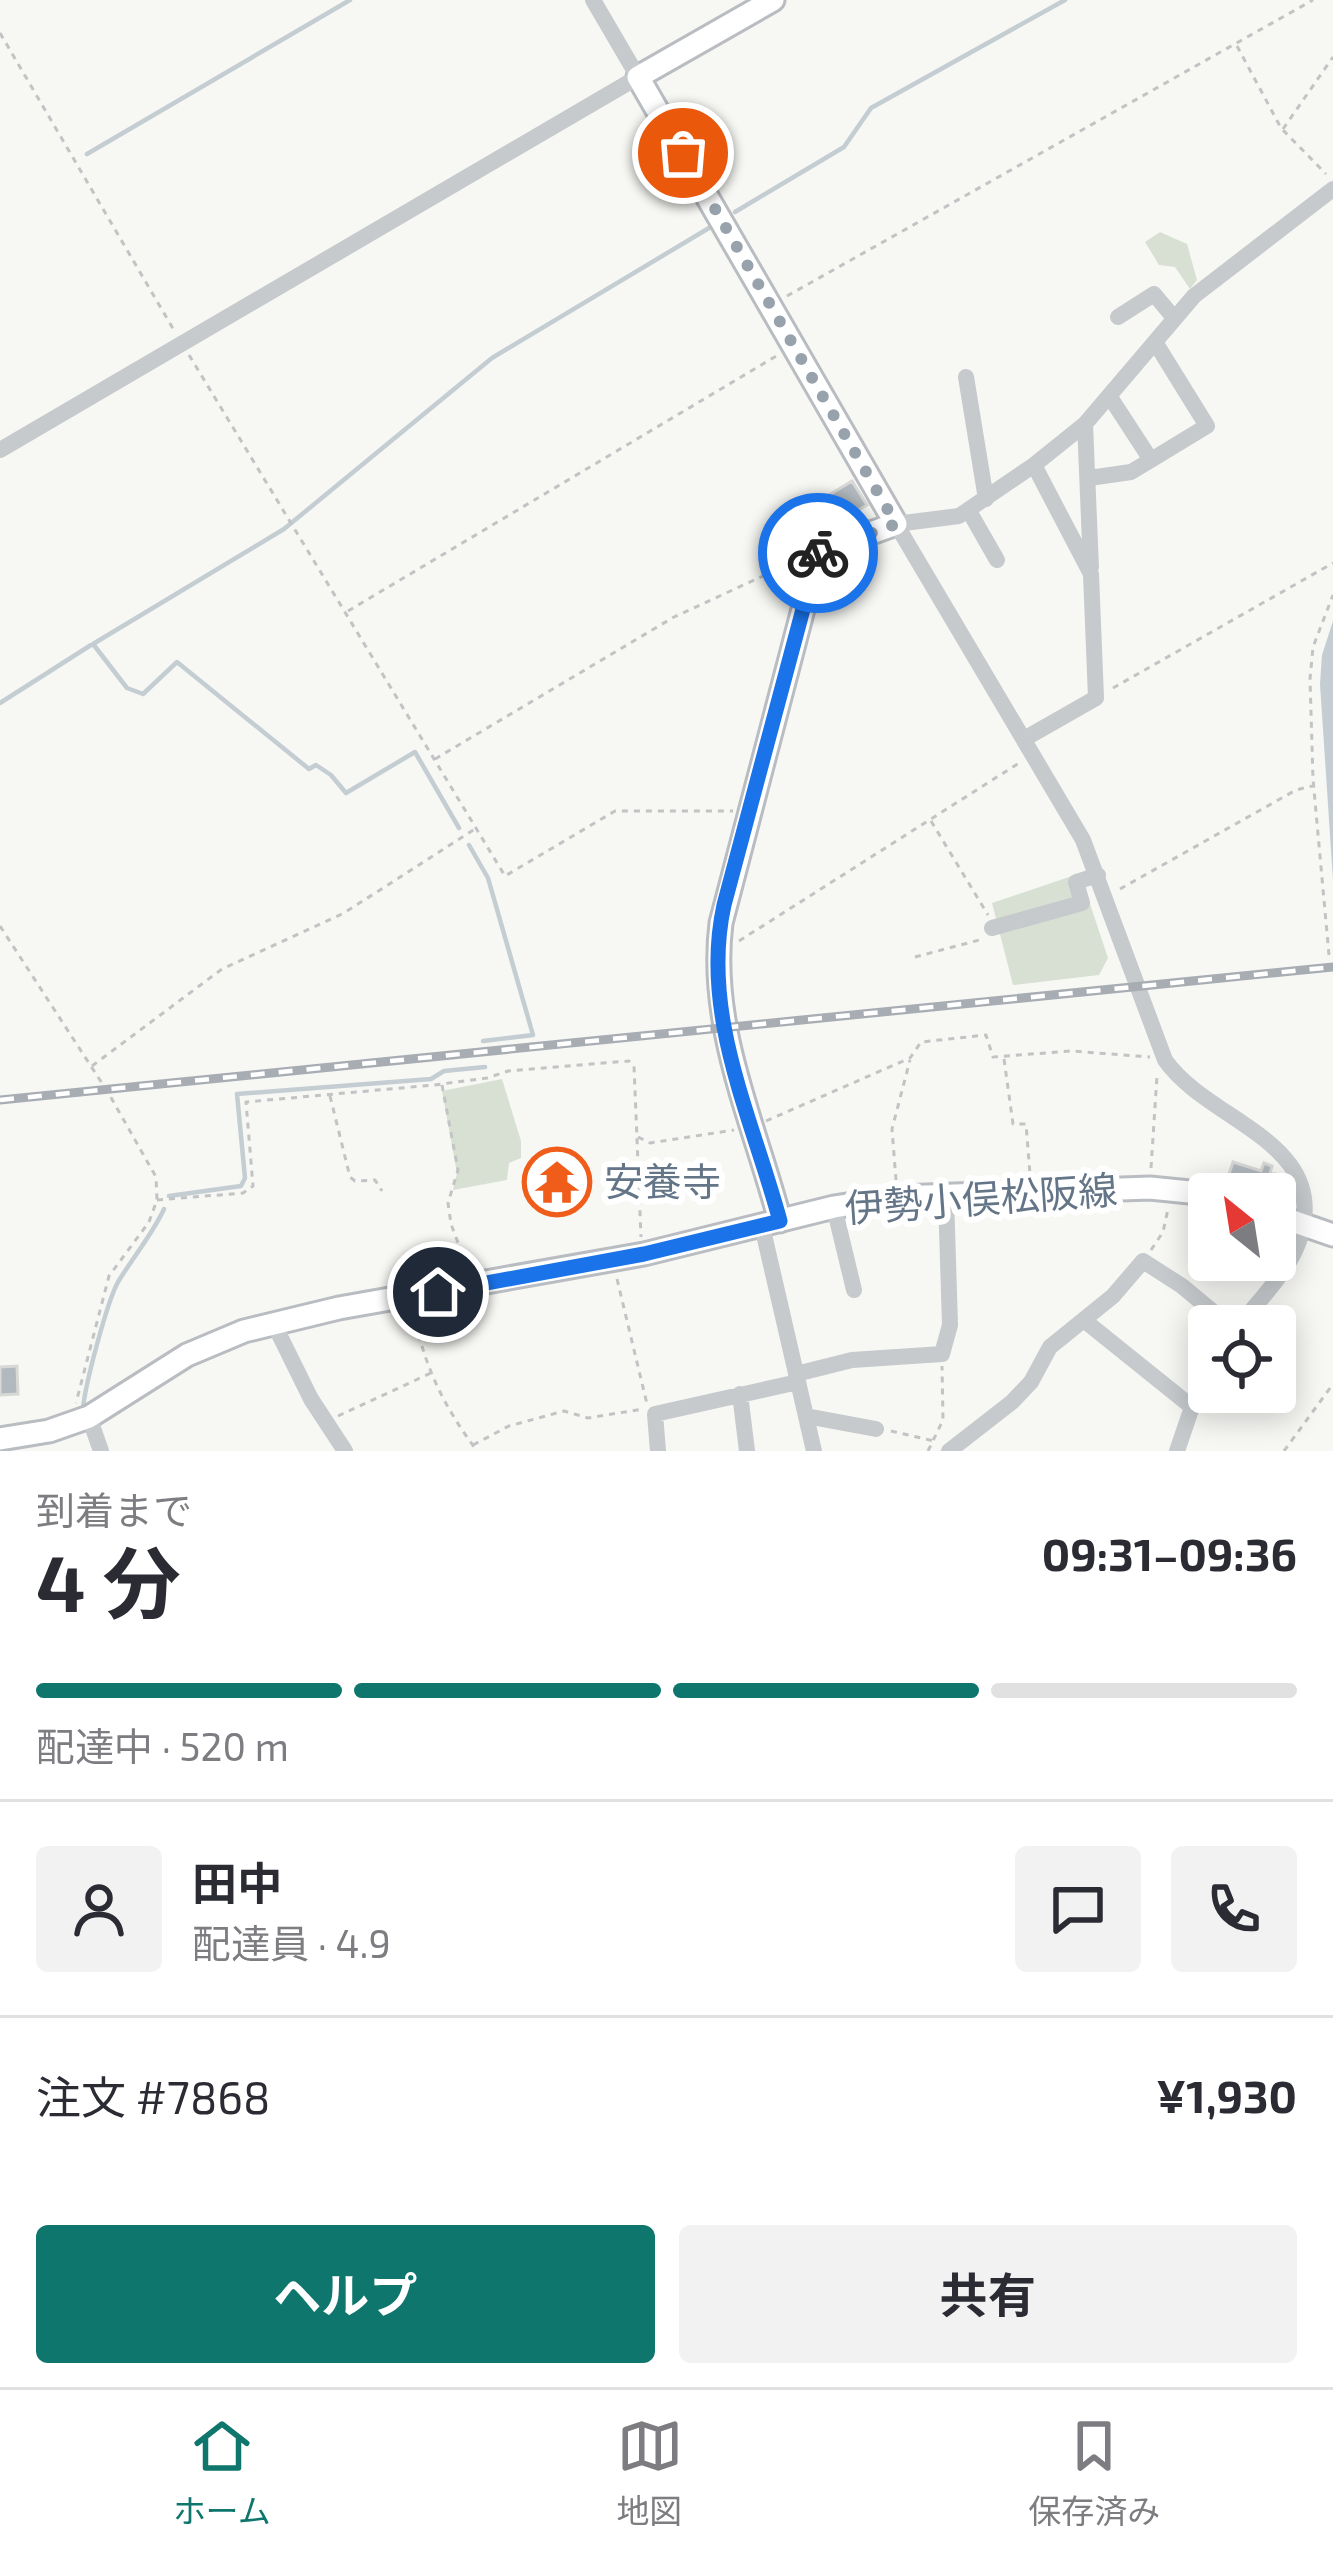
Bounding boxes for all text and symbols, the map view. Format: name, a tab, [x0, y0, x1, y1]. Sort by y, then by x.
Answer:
pin	[632, 102, 734, 204]
icon: bag	[650, 120, 716, 186]
courier	[758, 493, 878, 613]
icon: bike	[785, 520, 851, 586]
temple icon: 安養寺	[522, 1147, 592, 1217]
place label: 安養寺	[604, 1157, 721, 1204]
street label: 伊勢小俣松阪線	[843, 1165, 1119, 1230]
north arrow	[1188, 1173, 1296, 1281]
map controls	[1188, 1173, 1296, 1413]
pin	[387, 1241, 489, 1343]
icon: home	[405, 1259, 471, 1325]
button: locate	[1188, 1305, 1296, 1413]
text: 到着まで	[36, 1486, 192, 1533]
text: 09:31–09:36	[1042, 1526, 1297, 1580]
text: 4 分	[36, 1534, 181, 1628]
text: 配達中 · 520 m	[36, 1722, 289, 1769]
button: person	[36, 1846, 162, 1972]
button: chat	[1015, 1846, 1141, 1972]
button: phone	[1171, 1846, 1297, 1972]
text: 田中	[192, 1855, 282, 1909]
text: 配達員 · 4.9	[192, 1919, 391, 1966]
text: ¥1,930	[1156, 2068, 1297, 2122]
text: 注文 #7868	[36, 2069, 270, 2123]
button: ヘルプ	[36, 2225, 655, 2363]
button: 共有	[679, 2225, 1297, 2363]
tab: ホーム	[173, 2413, 271, 2533]
tab: 地図	[617, 2413, 683, 2533]
tab: 保存済み	[1028, 2413, 1160, 2533]

